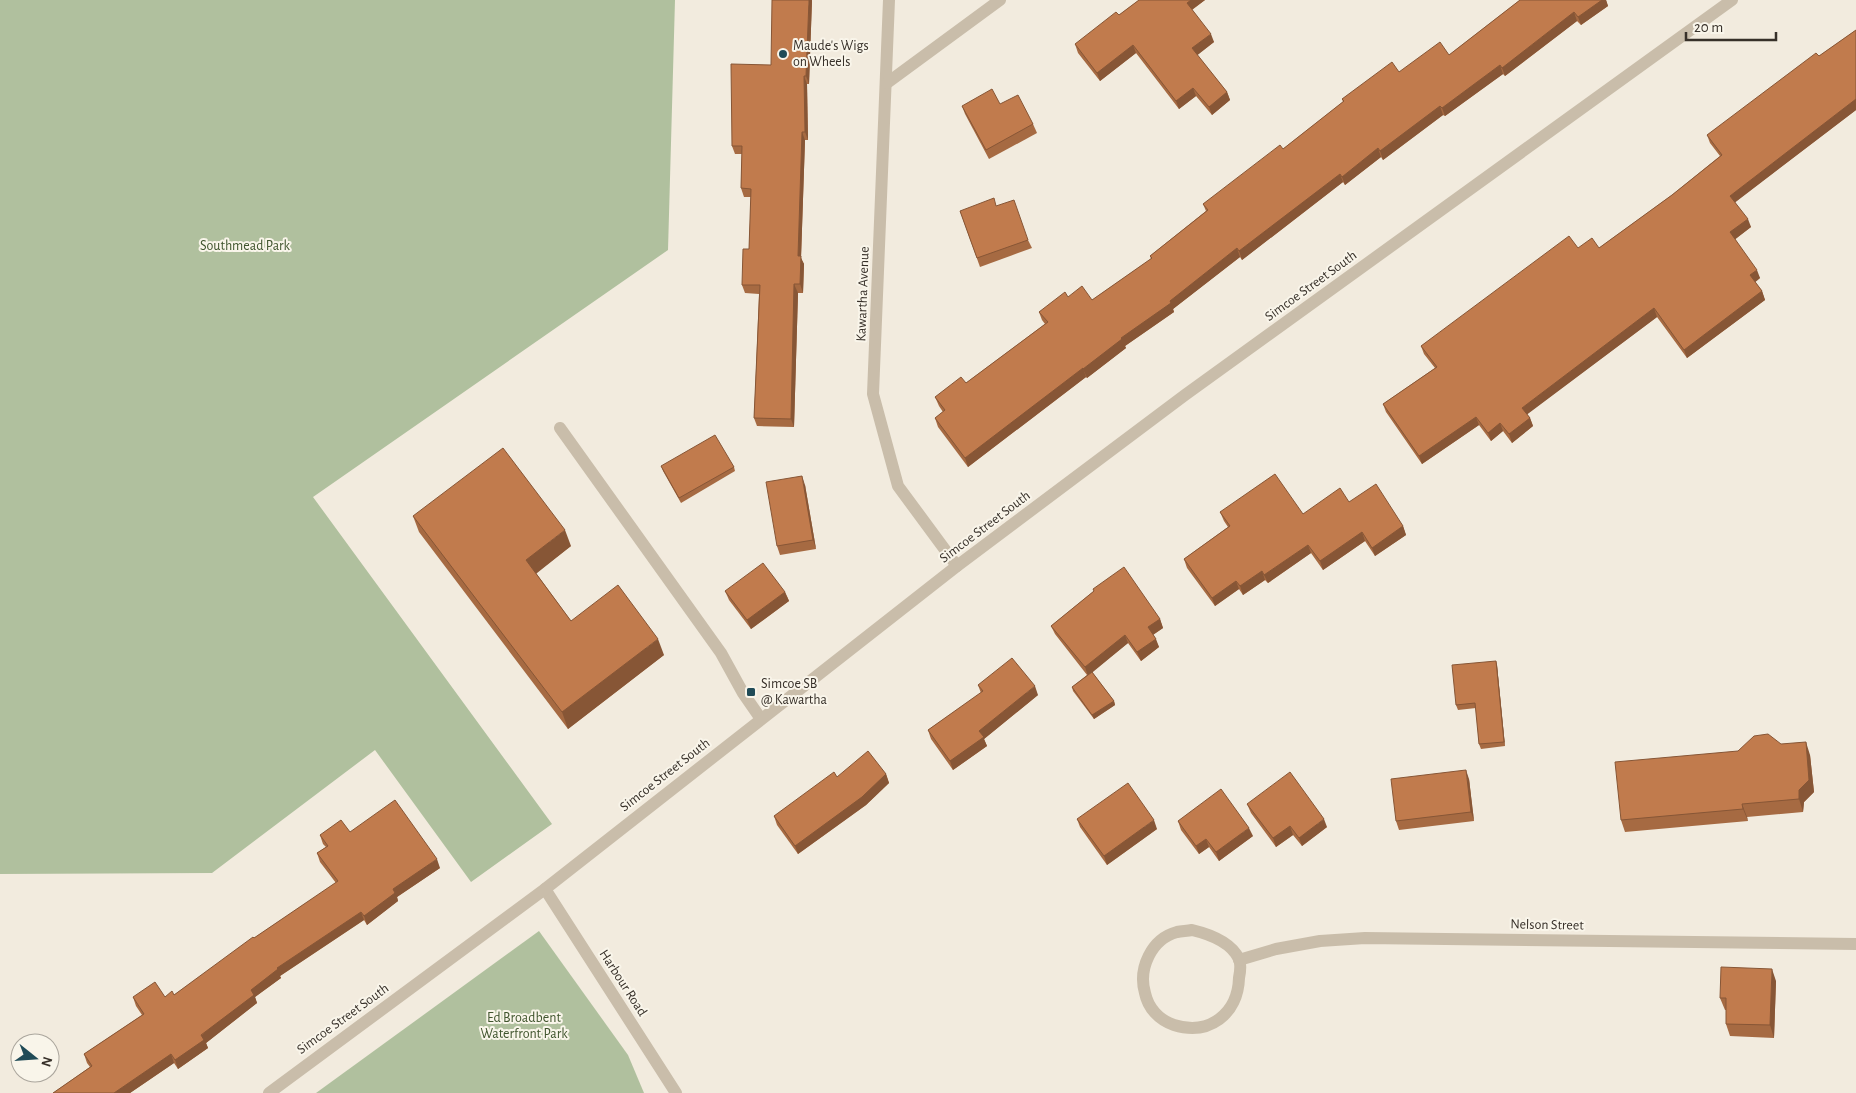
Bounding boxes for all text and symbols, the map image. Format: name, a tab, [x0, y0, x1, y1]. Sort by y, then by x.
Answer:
scale bar	[1686, 10, 1776, 42]
text: 20 m	[1694, 20, 1723, 35]
place label: Maude's Wigs on Wheels	[793, 39, 869, 69]
marker: Maude's Wigs on Wheels	[777, 48, 789, 60]
park label: Southmead Park	[200, 239, 290, 253]
street label: Kawartha Avenue	[854, 246, 872, 342]
street label: Simcoe Street South	[1263, 248, 1359, 324]
street label: Simcoe Street South	[937, 488, 1033, 566]
place label: Simcoe SB @ Kawartha	[761, 677, 827, 707]
marker: Simcoe SB @ Kawartha	[745, 686, 757, 698]
street label: Simcoe Street South	[618, 736, 712, 814]
street label: Nelson Street	[1510, 917, 1584, 933]
street label: Harbour Road	[596, 947, 650, 1019]
street label: Simcoe Street South	[295, 981, 391, 1057]
park label: Ed Broadbent Waterfront Park	[480, 1011, 568, 1041]
north arrow	[10, 1033, 60, 1083]
text: N	[38, 1055, 55, 1068]

